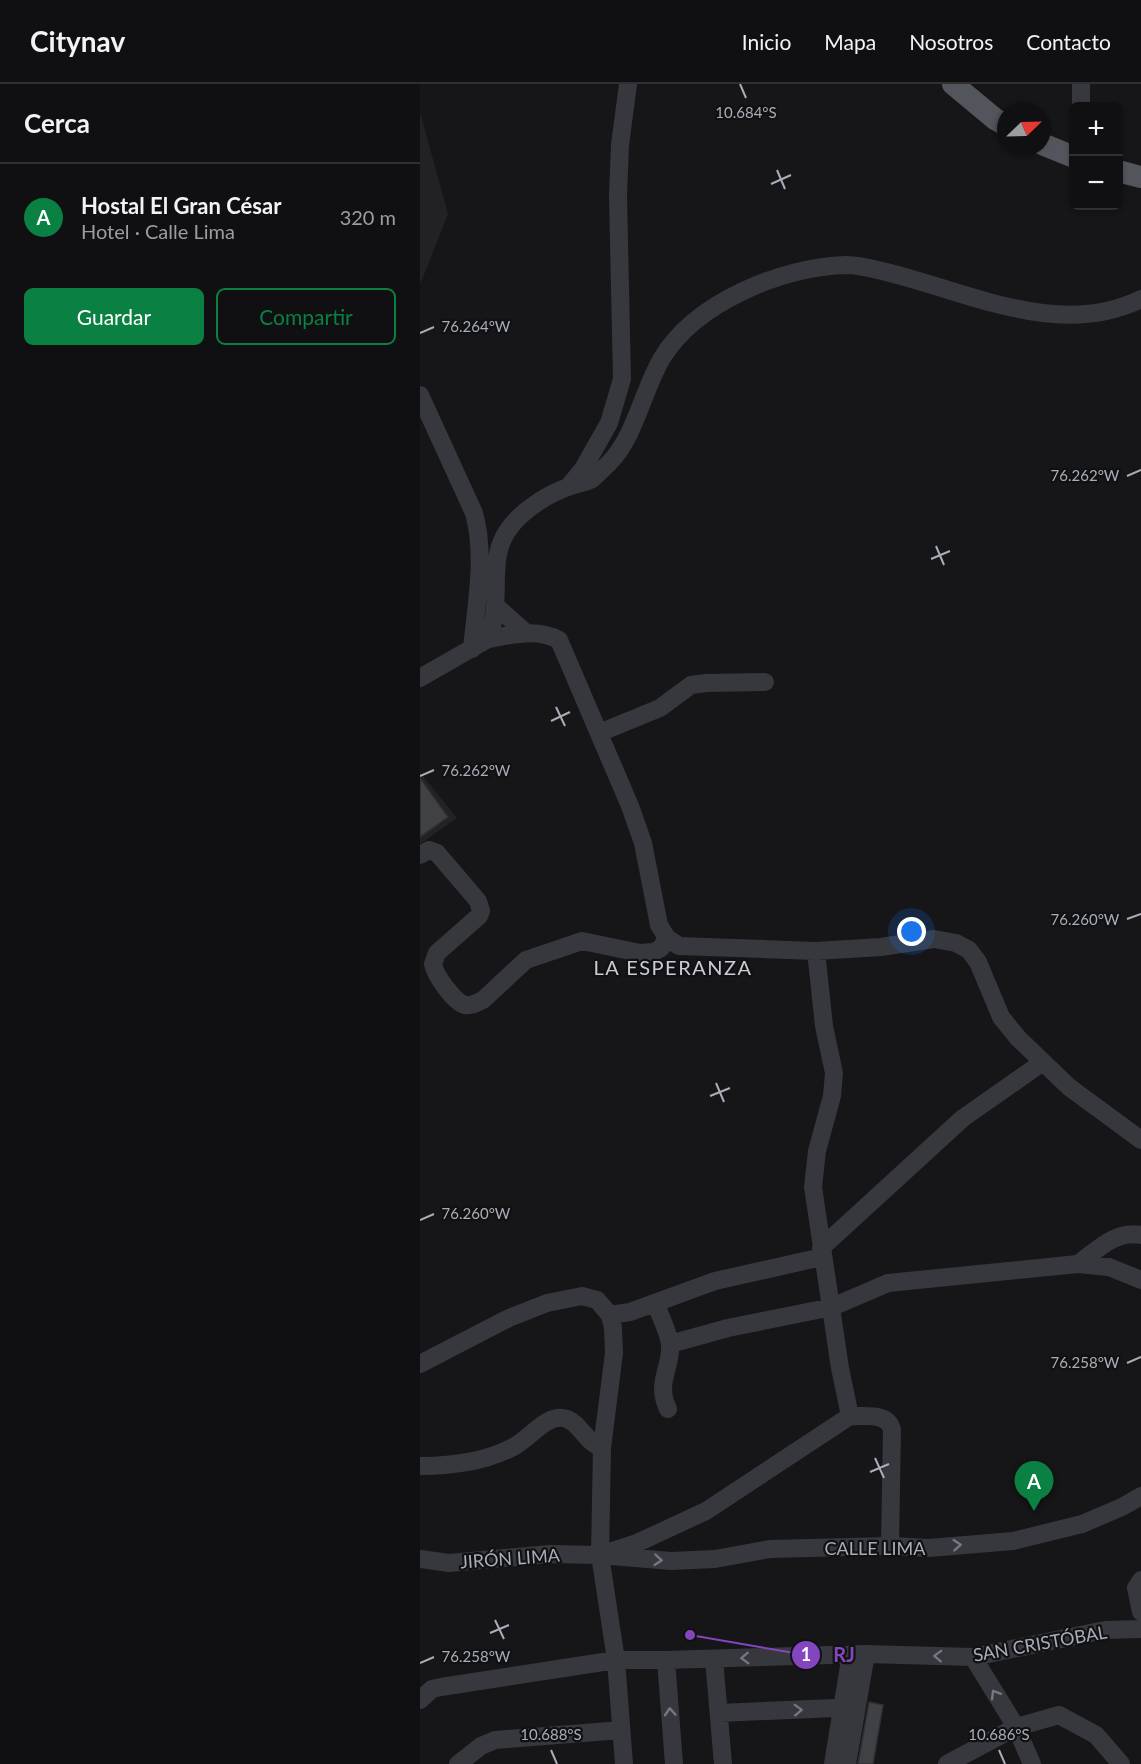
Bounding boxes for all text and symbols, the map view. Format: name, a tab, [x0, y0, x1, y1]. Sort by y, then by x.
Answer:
text: Citynav	[30, 24, 125, 58]
text: Inicio	[742, 29, 791, 54]
text: Mapa	[824, 29, 876, 54]
text: Nosotros	[909, 29, 993, 54]
text: Contacto	[1026, 29, 1111, 54]
north arrow	[997, 102, 1051, 156]
map controls	[1069, 102, 1123, 210]
button: +	[1069, 102, 1123, 156]
text: 10.684°S	[715, 103, 777, 121]
text: Cerca	[24, 107, 90, 139]
button: −	[1069, 156, 1123, 210]
text: Hostal El Gran César	[81, 192, 281, 219]
text: A	[37, 205, 50, 229]
text: 320 m	[340, 205, 396, 229]
text: Hotel · Calle Lima	[81, 219, 235, 243]
button: Guardar	[24, 288, 204, 345]
button: Compartir	[216, 288, 396, 345]
text: 76.264°W	[442, 317, 511, 335]
text: 76.262°W	[1051, 466, 1120, 484]
text: 76.262°W	[442, 761, 511, 779]
text: 76.260°W	[1051, 910, 1120, 928]
your location	[897, 917, 926, 946]
district label: LA ESPERANZA	[593, 955, 753, 979]
text: 76.260°W	[442, 1204, 511, 1222]
text: 76.258°W	[1051, 1353, 1120, 1371]
pin: A	[1014, 1462, 1054, 1511]
street label: CALLE LIMA	[825, 1537, 926, 1559]
one-way arrow	[953, 1539, 962, 1552]
street label: JIRÓN LIMA	[459, 1543, 561, 1572]
one-way arrow	[654, 1553, 663, 1566]
street label: SAN CRISTÓBAL	[971, 1620, 1109, 1666]
callout: RJ	[791, 1636, 867, 1674]
text: RJ	[833, 1642, 855, 1666]
text: 1	[801, 1643, 811, 1665]
text: 76.258°W	[442, 1647, 511, 1665]
one-way arrow	[934, 1650, 943, 1662]
one-way arrow	[740, 1651, 749, 1664]
one-way arrow	[991, 1690, 1003, 1700]
one-way arrow	[793, 1704, 802, 1717]
one-way arrow	[664, 1708, 677, 1717]
text: 10.688°S	[520, 1725, 582, 1743]
text: 10.686°S	[968, 1725, 1030, 1743]

